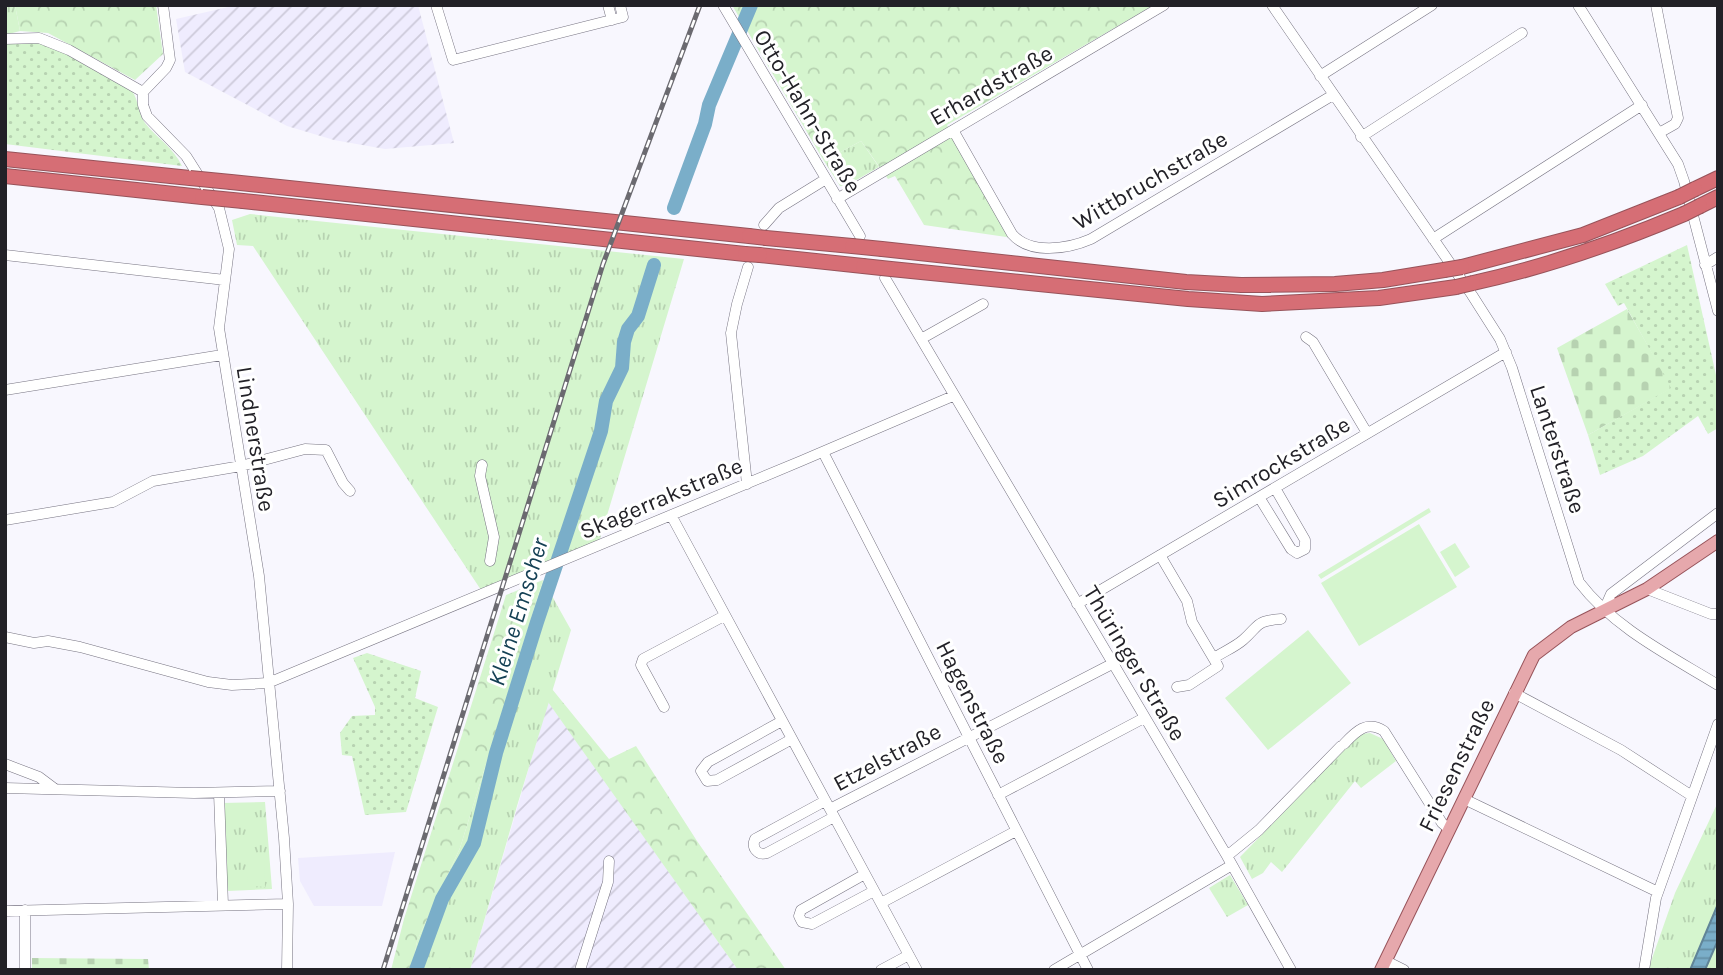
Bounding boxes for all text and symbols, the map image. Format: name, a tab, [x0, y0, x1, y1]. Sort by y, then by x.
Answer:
street label: Otto-Hahn-Straße	[748, 25, 867, 198]
street label: Erhardstraße	[925, 39, 1057, 131]
street label: Wittbruchstraße	[1068, 125, 1232, 236]
street label: Lindnerstraße	[231, 364, 280, 514]
street label: Lanterstraße	[1524, 381, 1591, 517]
street label: Simrockstraße	[1208, 411, 1355, 514]
street label: Skagerrakstraße	[576, 452, 747, 545]
water label: Kleine Emscher	[482, 534, 554, 689]
street label: Thüringer Straße	[1078, 581, 1192, 746]
street label: Hagenstraße	[930, 636, 1015, 768]
street label: Friesenstraße	[1413, 694, 1500, 836]
street label: Etzelstraße	[829, 718, 946, 797]

